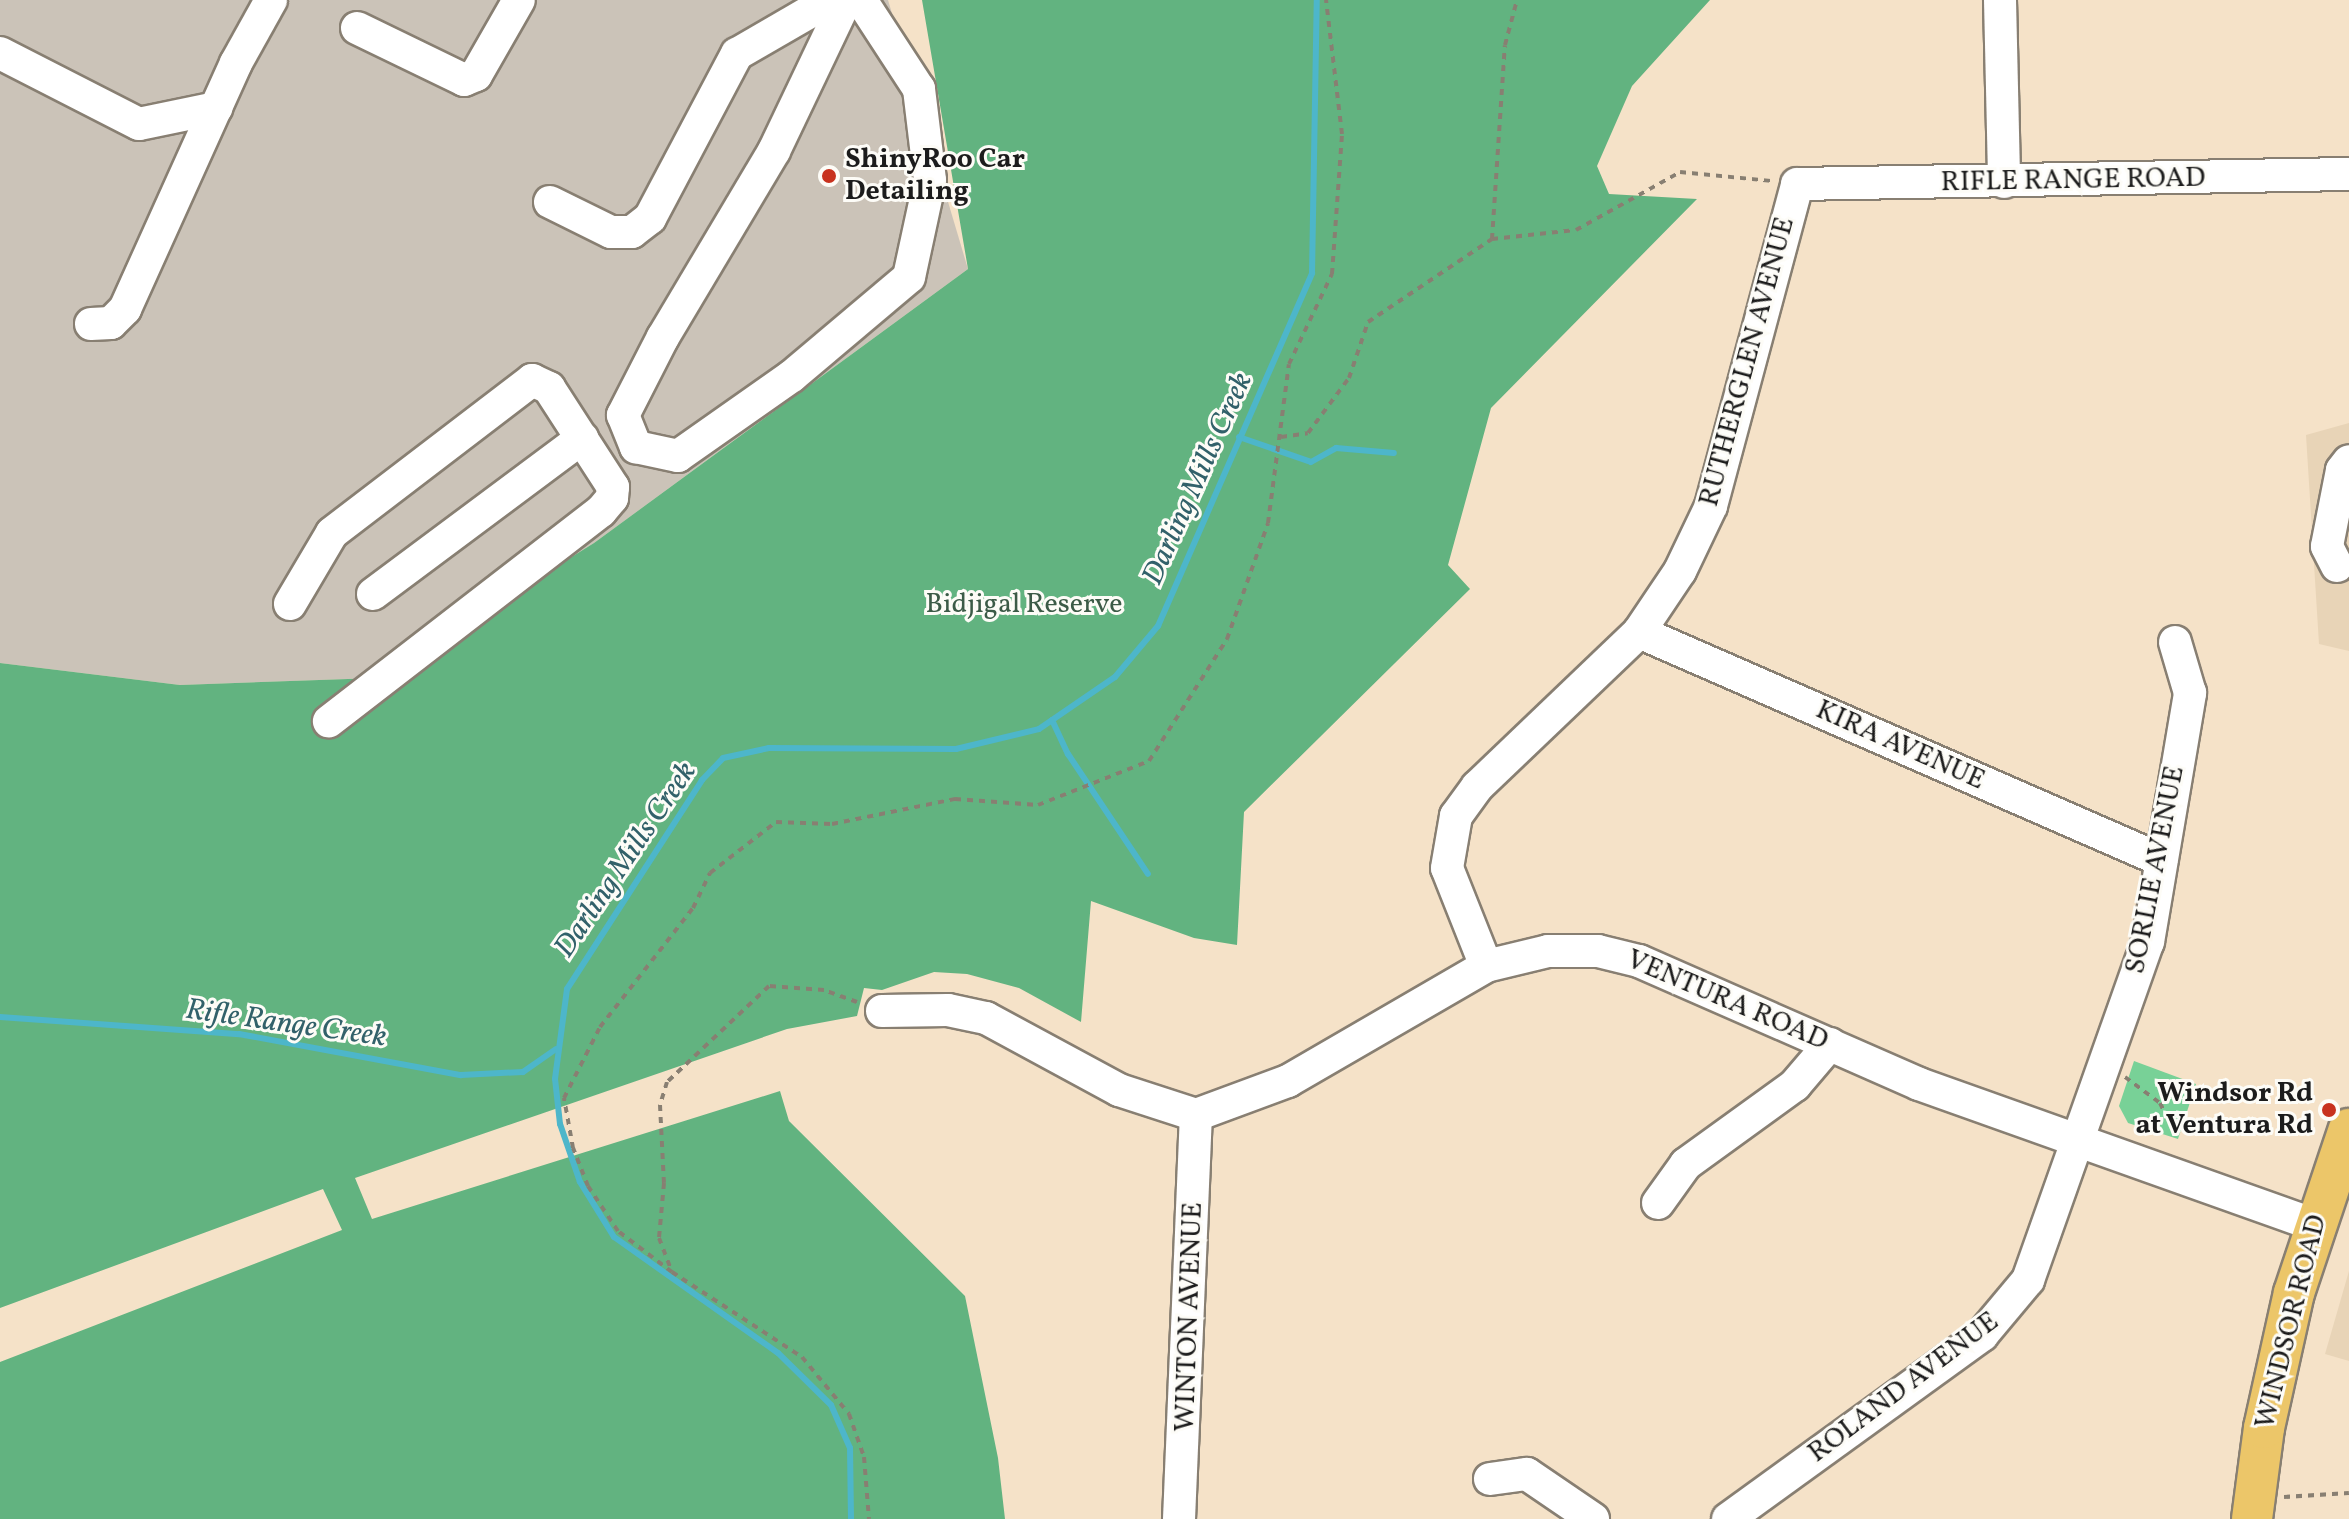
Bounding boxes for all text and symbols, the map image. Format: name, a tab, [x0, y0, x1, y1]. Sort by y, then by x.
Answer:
place label: ShinyRoo Car Detailing	[845, 143, 1025, 209]
street label: RIFLE RANGE ROAD	[1940, 162, 2206, 200]
marker: ShinyRoo Car Detailing	[820, 167, 838, 185]
street label: RUTHERGLEN AVENUE	[1693, 214, 1803, 510]
water label: Darling Mills Creek	[1135, 367, 1261, 591]
park label: Bidjigal Reserve	[926, 588, 1122, 622]
street label: KIRA AVENUE	[1810, 694, 1990, 798]
water label: Darling Mills Creek	[547, 755, 705, 965]
street label: SORLIE AVENUE	[2119, 763, 2193, 977]
street label: VENTURA ROAD	[1621, 943, 1833, 1059]
water label: Rifle Range Creek	[183, 992, 389, 1056]
place label: Windsor Rd at Ventura Rd	[2135, 1077, 2313, 1143]
marker: Windsor Rd at Ventura Rd	[2320, 1101, 2338, 1119]
street label: WINTON AVENUE	[1169, 1202, 1211, 1432]
street label: WINDSOR ROAD	[2249, 1212, 2335, 1432]
street label: ROLAND AVENUE	[1802, 1305, 2006, 1471]

